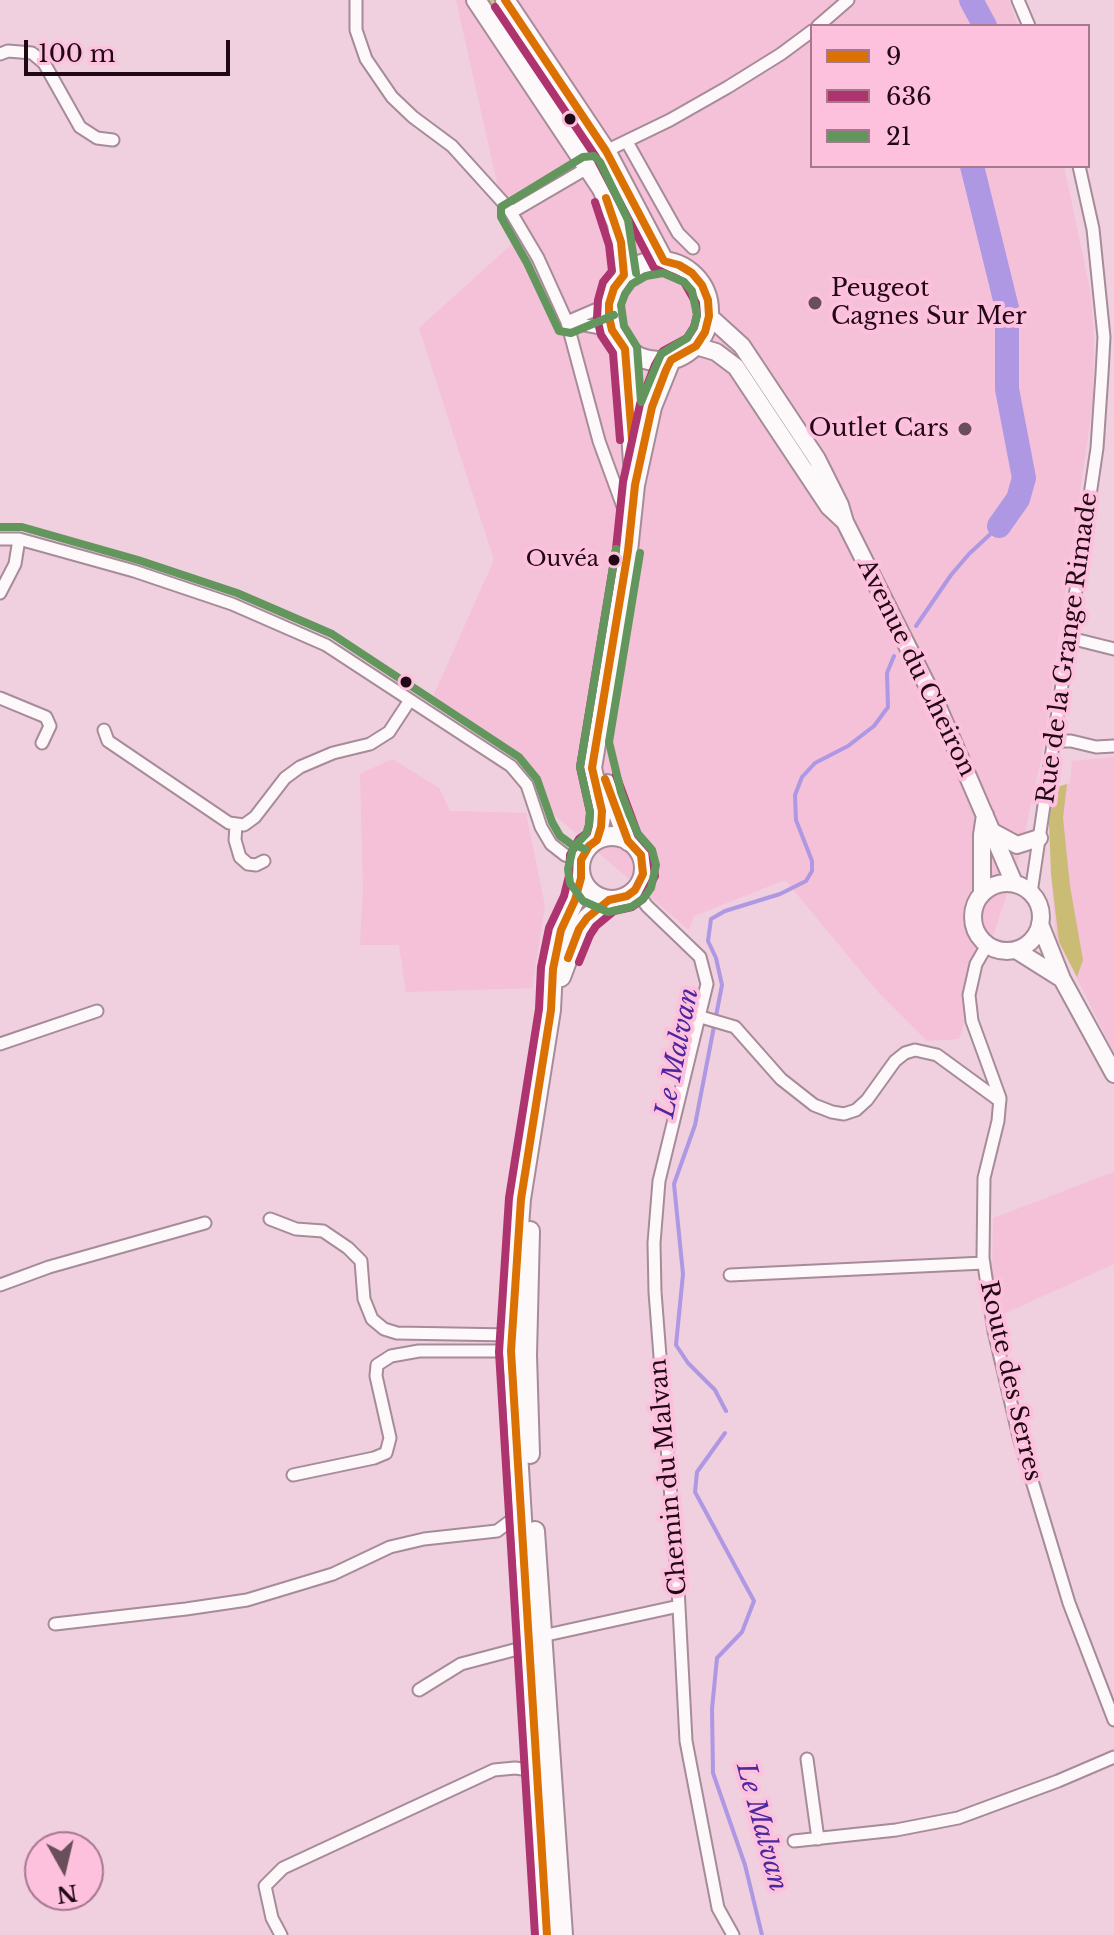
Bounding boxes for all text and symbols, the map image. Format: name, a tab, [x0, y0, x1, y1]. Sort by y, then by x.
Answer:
scale bar	[28, 24, 234, 74]
legend	[810, 24, 1090, 168]
text: 100 m	[38, 39, 116, 68]
text: 9	[886, 42, 901, 71]
text: 636	[886, 82, 932, 111]
unlabelled marker	[562, 111, 578, 127]
text: 21	[886, 122, 912, 151]
place label: Peugeot Cagnes Sur Mer	[831, 275, 1027, 331]
marker: Peugeot Cagnes Sur Mer	[806, 294, 824, 312]
place label: Outlet Cars	[809, 415, 949, 443]
marker: Outlet Cars	[956, 420, 974, 438]
street label: Rue de la Grange Rimade	[1032, 491, 1104, 805]
place label: Ouvéa	[526, 547, 599, 573]
marker: Ouvéa	[606, 552, 622, 568]
street label: Avenue du Cheiron	[851, 554, 981, 782]
unlabelled marker	[398, 674, 414, 690]
water label: Le Malvan	[650, 985, 706, 1121]
street label: Route des Serres	[973, 1278, 1047, 1484]
street label: Chemin du Malvan	[644, 1358, 694, 1596]
water label: Le Malvan	[729, 1759, 793, 1895]
north arrow	[24, 1831, 104, 1911]
text: N	[55, 1878, 79, 1908]

